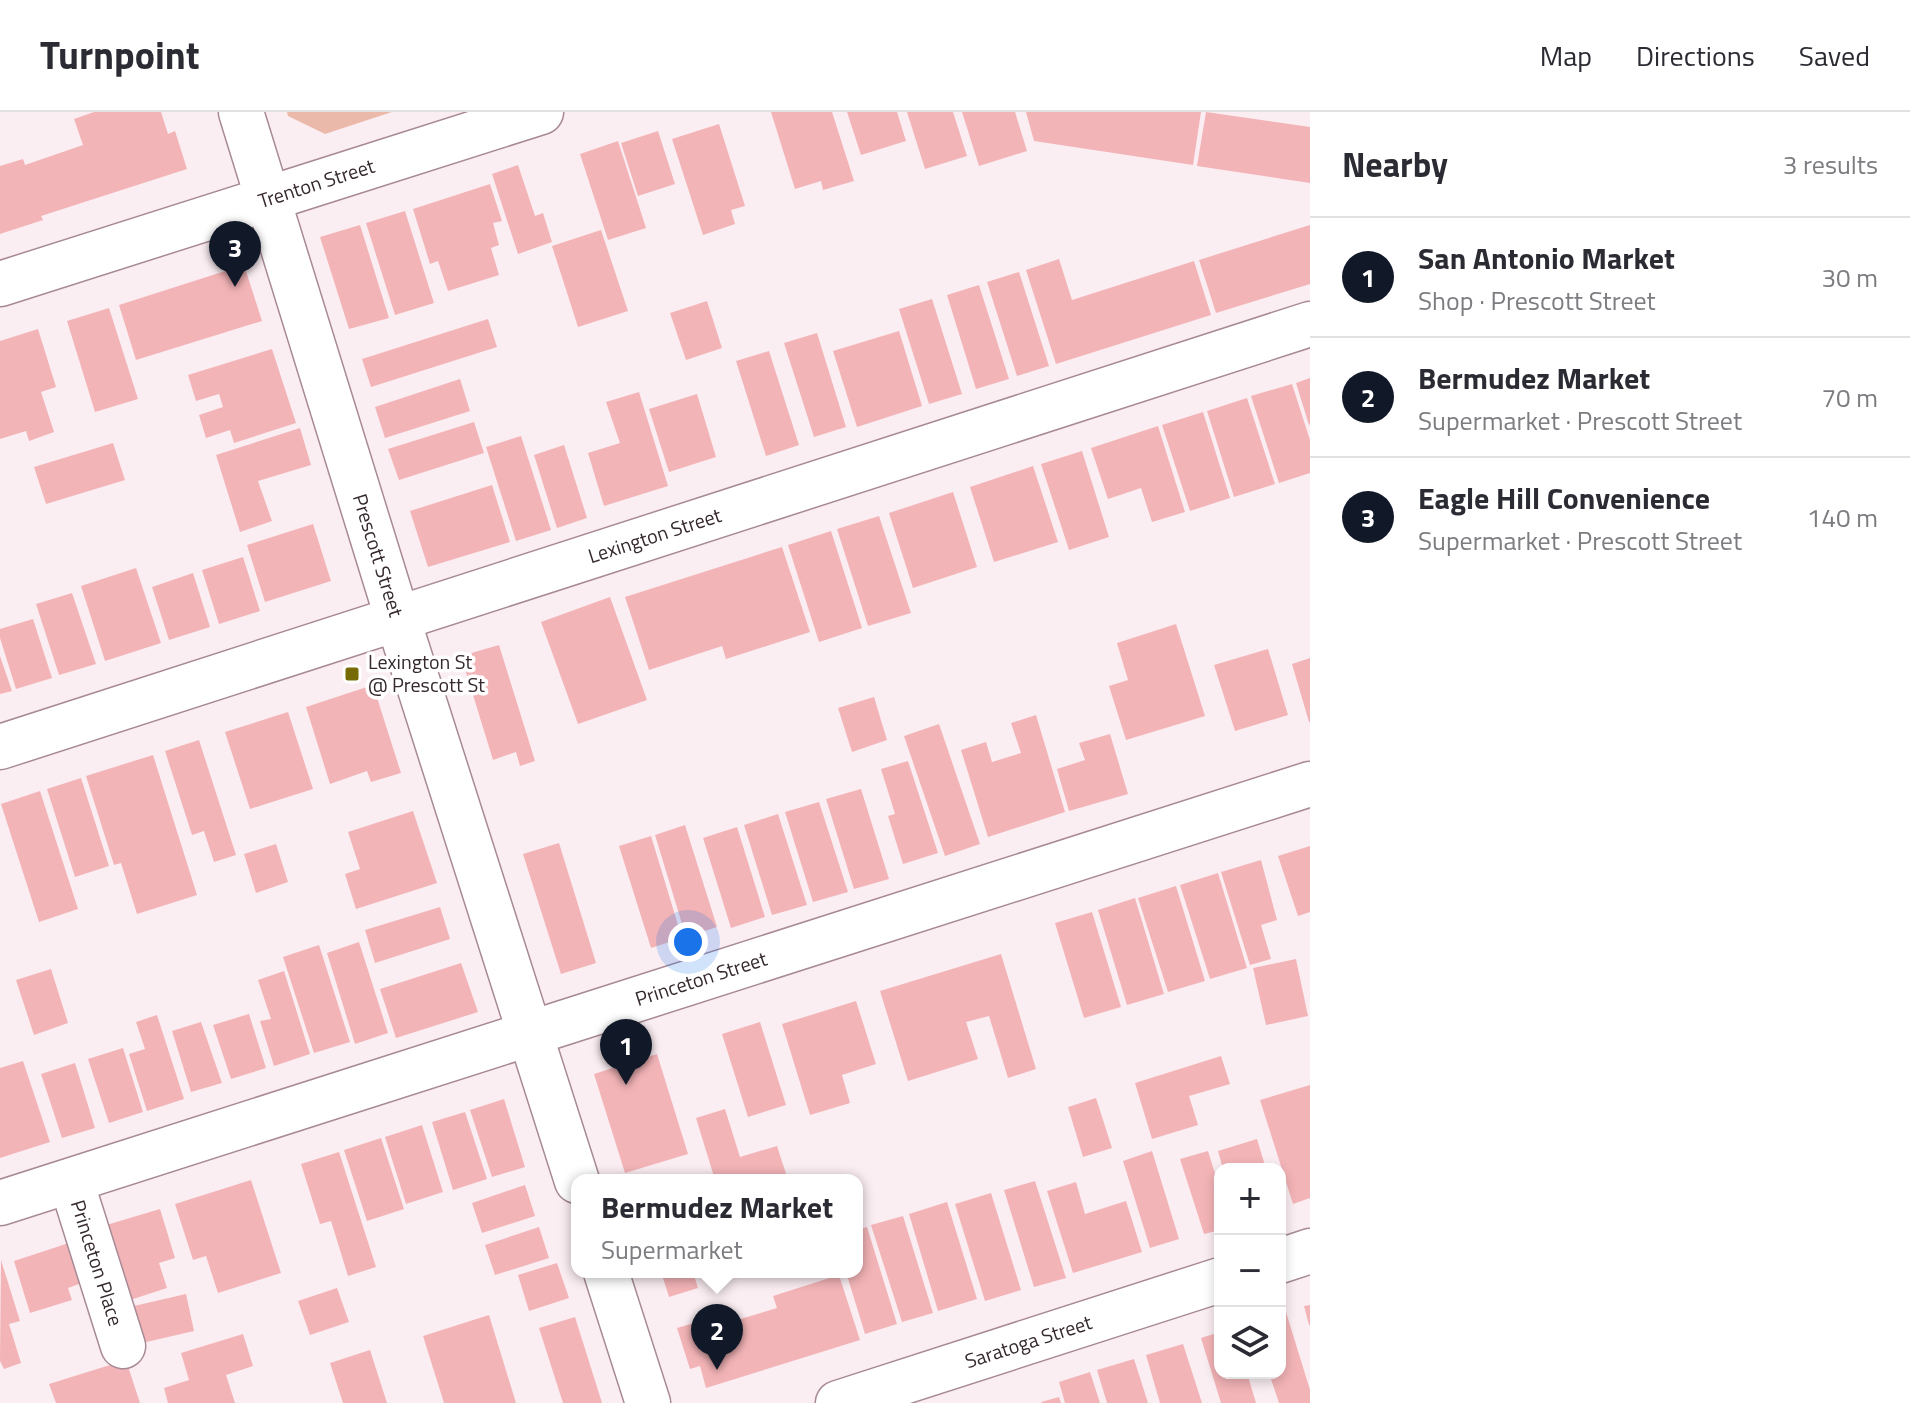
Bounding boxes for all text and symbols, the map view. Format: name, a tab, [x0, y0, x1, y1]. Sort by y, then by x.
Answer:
text: Turnpoint	[40, 26, 200, 84]
text: Map	[1540, 34, 1592, 77]
text: Directions	[1636, 34, 1755, 77]
text: Saved	[1799, 34, 1870, 77]
text: Nearby	[1342, 138, 1448, 190]
text: 3 results	[1783, 145, 1878, 184]
street label: Trenton Street	[254, 150, 378, 216]
pin: 3	[209, 221, 261, 287]
text: San Antonio Market	[1418, 235, 1675, 281]
text: 1	[1361, 258, 1375, 297]
text: 30 m	[1821, 258, 1878, 297]
text: Shop · Prescott Street	[1418, 281, 1656, 320]
text: Bermudez Market	[1418, 355, 1650, 401]
text: 2	[1361, 378, 1375, 417]
text: 70 m	[1821, 378, 1878, 417]
text: Supermarket · Prescott Street	[1418, 401, 1742, 440]
text: Eagle Hill Convenience	[1418, 475, 1710, 521]
street label: Prescott Street	[345, 490, 412, 621]
text: 3	[1361, 498, 1375, 537]
text: 140 m	[1807, 498, 1878, 537]
street label: Lexington Street	[584, 499, 725, 571]
text: Supermarket · Prescott Street	[1418, 521, 1742, 560]
place label: Lexington St @ Prescott St	[368, 646, 485, 700]
marker: Lexington St @ Prescott St	[343, 665, 361, 683]
your location	[668, 922, 708, 962]
street label: Princeton Street	[631, 943, 771, 1014]
pin: 1	[600, 1019, 652, 1085]
map controls	[1214, 1163, 1286, 1379]
button: +	[1214, 1163, 1286, 1235]
popup	[571, 1174, 863, 1278]
text: Bermudez Market	[601, 1184, 833, 1230]
street label: Princeton Place	[63, 1196, 132, 1330]
text: Supermarket	[601, 1230, 743, 1269]
button: −	[1214, 1235, 1286, 1307]
pin: 2	[691, 1304, 743, 1370]
street label: Saratoga Street	[961, 1306, 1096, 1376]
button: layers	[1214, 1307, 1286, 1379]

